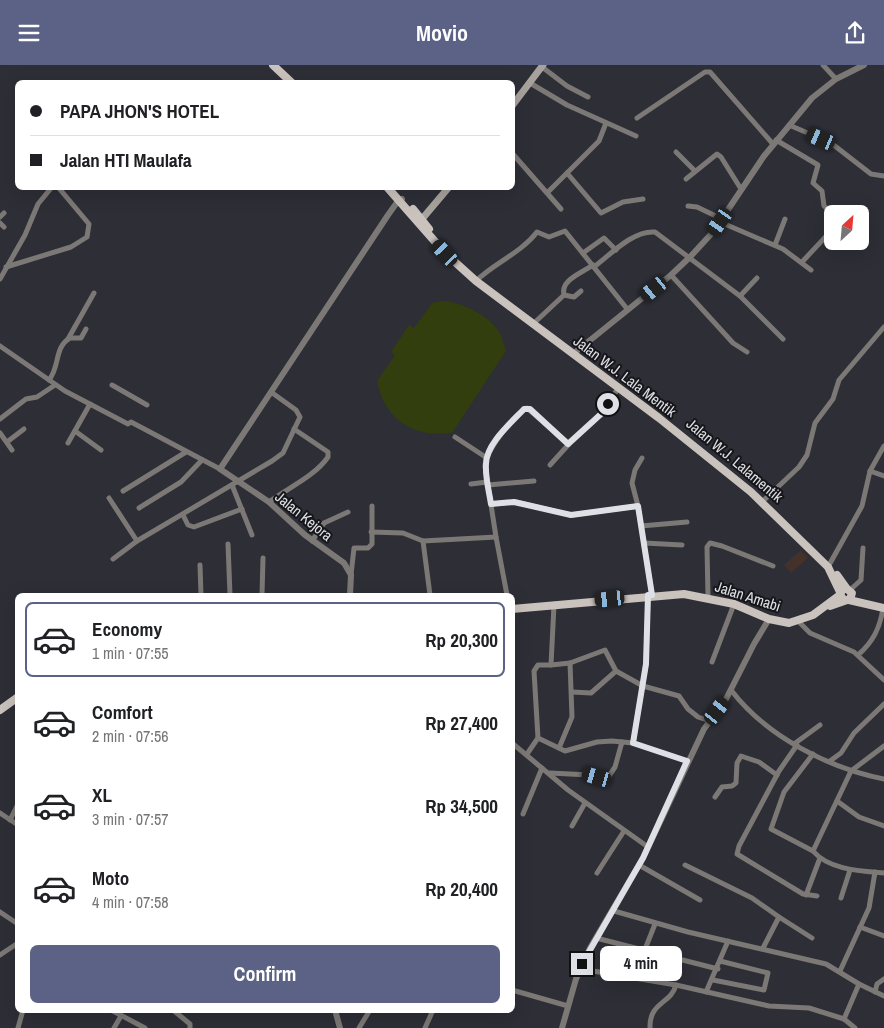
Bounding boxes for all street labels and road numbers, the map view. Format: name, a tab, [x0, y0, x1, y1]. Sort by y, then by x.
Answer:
street label: Jalan W.J. Lala Mentik	[569, 330, 681, 422]
street label: Jalan W.J. Lalamentik	[682, 413, 788, 507]
street label: Jalan Kejora	[271, 486, 337, 546]
street label: Jalan Amabi	[713, 576, 783, 616]

